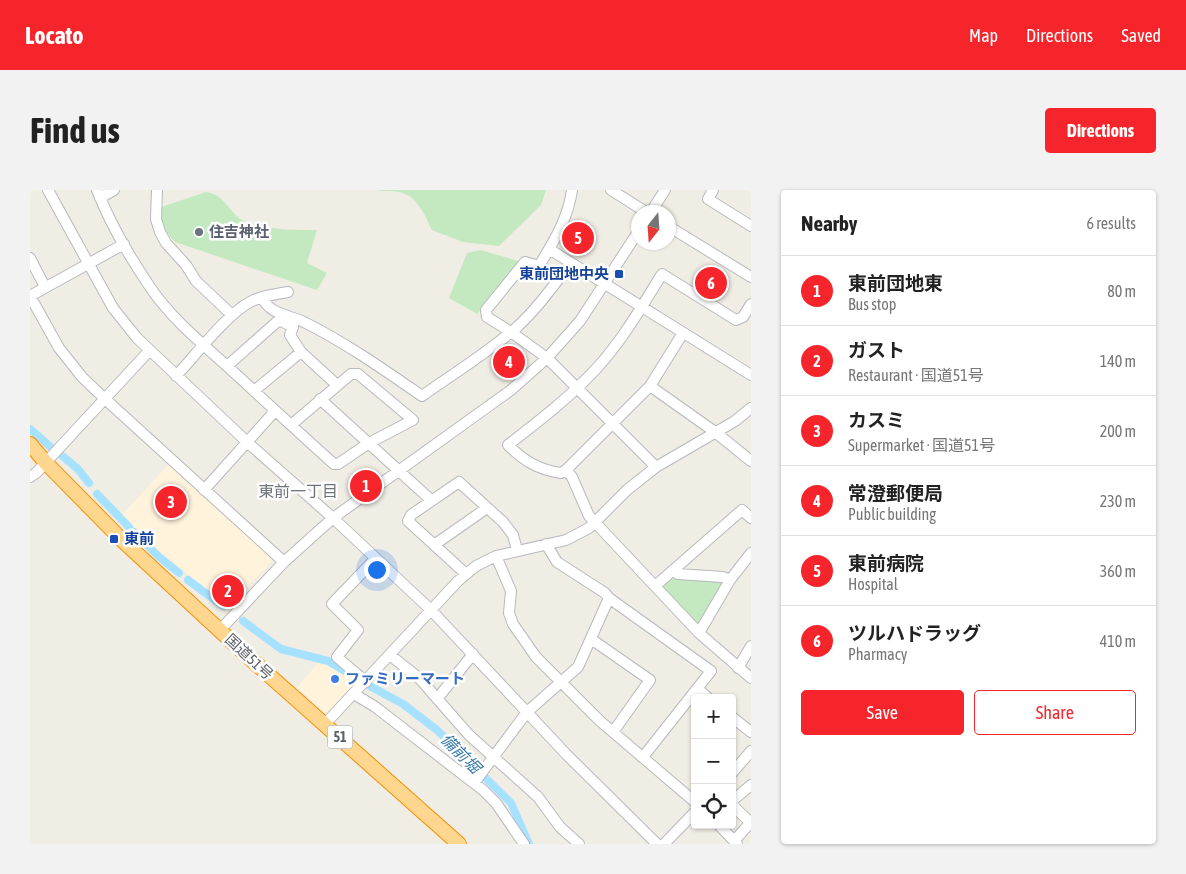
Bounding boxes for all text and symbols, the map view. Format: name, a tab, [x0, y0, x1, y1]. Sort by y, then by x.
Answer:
text: Locato	[25, 22, 84, 49]
text: Map	[969, 25, 998, 46]
text: Directions	[1026, 25, 1093, 46]
text: Saved	[1121, 25, 1161, 46]
button: Directions	[1045, 108, 1156, 153]
text: Find us	[30, 110, 120, 150]
north arrow	[631, 205, 676, 250]
text: Nearby	[801, 211, 857, 235]
text: 6 results	[1086, 214, 1136, 232]
pin: 5	[562, 219, 594, 257]
place label: 住吉神社	[209, 223, 269, 240]
marker: 住吉神社	[193, 226, 205, 238]
pin: 6	[695, 264, 727, 302]
place label: 東前団地中央	[519, 265, 609, 282]
marker: 東前団地中央	[613, 268, 625, 280]
text: 東前団地東	[848, 272, 943, 294]
text: 1	[813, 282, 821, 300]
text: 80 m	[1107, 282, 1136, 300]
text: Bus stop	[848, 295, 896, 313]
text: ガスト	[848, 339, 905, 361]
pin: 4	[493, 343, 525, 381]
text: 2	[813, 352, 821, 370]
text: 140 m	[1100, 352, 1136, 370]
text: Restaurant · 国道51号	[848, 366, 984, 384]
text: カスミ	[848, 409, 905, 431]
text: 3	[813, 422, 821, 440]
text: 200 m	[1100, 422, 1136, 440]
text: Supermarket · 国道51号	[848, 436, 995, 454]
pin: 1	[350, 467, 382, 505]
district label: 東前一丁目	[258, 482, 338, 500]
text: 常澄郵便局	[848, 482, 943, 504]
pin: 3	[155, 483, 187, 521]
text: 4	[813, 492, 821, 510]
text: 230 m	[1100, 492, 1136, 510]
text: Public building	[848, 505, 936, 523]
place label: 東前	[124, 530, 154, 547]
marker: 東前	[108, 533, 120, 545]
text: 東前病院	[848, 552, 924, 574]
your location	[364, 557, 390, 583]
text: 5	[813, 562, 821, 580]
text: 360 m	[1100, 562, 1136, 580]
pin: 2	[212, 572, 244, 610]
text: Hospital	[848, 575, 898, 593]
text: ツルハドラッグ	[848, 622, 981, 644]
street label: 国道51号	[222, 630, 277, 683]
text: 6	[813, 632, 821, 650]
text: 410 m	[1100, 632, 1136, 650]
text: Pharmacy	[848, 645, 907, 663]
place label: ファミリーマート	[345, 670, 465, 687]
marker: ファミリーマート	[329, 673, 341, 685]
button: Save	[801, 690, 964, 735]
button: Share	[974, 690, 1136, 735]
map controls	[691, 694, 736, 829]
button: +	[691, 694, 736, 739]
road number: 51	[328, 726, 352, 748]
water label: 備前堀	[438, 730, 486, 778]
button: −	[691, 739, 736, 784]
button: locate	[691, 784, 736, 829]

